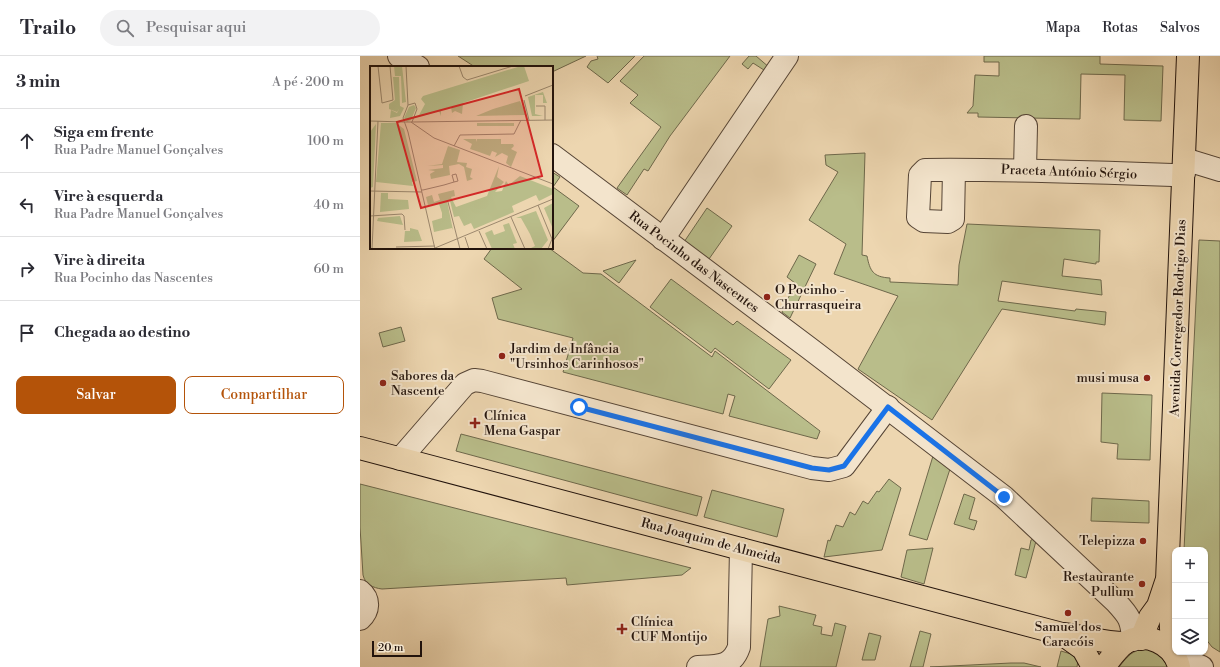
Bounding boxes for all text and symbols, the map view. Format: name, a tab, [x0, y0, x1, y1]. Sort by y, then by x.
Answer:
search box	[100, 10, 380, 46]
text: Trailo	[20, 16, 76, 40]
icon: search	[114, 17, 136, 39]
text: Pesquisar aqui	[146, 18, 246, 37]
text: Mapa	[1046, 19, 1080, 37]
text: Rotas	[1102, 19, 1138, 37]
text: Salvos	[1160, 19, 1200, 37]
inset map	[370, 66, 553, 249]
text: 3 min	[16, 71, 60, 93]
text: A pé · 200 m	[272, 74, 344, 90]
text: Siga em frente	[54, 123, 154, 142]
icon: ahead	[16, 130, 38, 152]
text: 100 m	[308, 133, 344, 149]
text: Rua Padre Manuel Gonçalves	[54, 142, 223, 158]
street label: Praceta António Sérgio	[1000, 162, 1138, 182]
text: Vire à esquerda	[54, 187, 163, 206]
icon: left	[16, 194, 38, 216]
text: 40 m	[314, 197, 344, 213]
text: Rua Padre Manuel Gonçalves	[54, 206, 223, 222]
street label: Rua Pocinho das Nascentes	[626, 208, 763, 316]
street label: Avenida Corregedor Rodrigo Dias	[1167, 219, 1189, 418]
text: Vire à direita	[54, 251, 145, 270]
icon: right	[16, 258, 38, 280]
text: 60 m	[313, 261, 344, 277]
text: Rua Pocinho das Nascentes	[54, 270, 213, 286]
place label: O Pocinho - Churrasqueira	[775, 282, 862, 313]
marker: O Pocinho - Churrasqueira	[762, 292, 772, 302]
icon: arrive	[16, 322, 38, 344]
text: Chegada ao destino	[54, 323, 190, 342]
place label: Jardim de Infância "Ursinhos Carinhosos"	[509, 341, 644, 372]
marker: Jardim de Infância "Ursinhos Carinhosos"	[497, 351, 507, 361]
place label: Sabores da Nascente	[391, 368, 455, 399]
place label: musi musa	[1076, 370, 1139, 386]
marker: musi musa	[1142, 373, 1152, 383]
button: Salvar	[16, 376, 176, 414]
button: Compartilhar	[184, 376, 344, 414]
marker: Sabores da Nascente	[378, 378, 388, 388]
route start	[570, 398, 588, 416]
place label: Clínica Mena Gaspar	[484, 408, 561, 439]
marker: Clínica Mena Gaspar	[469, 417, 481, 429]
route end	[995, 488, 1013, 506]
street label: Rua Joaquim de Almeida	[639, 515, 783, 568]
place label: Telepizza	[1079, 533, 1135, 549]
marker: Telepizza	[1138, 536, 1148, 546]
map controls	[1172, 547, 1208, 655]
button: +	[1172, 547, 1208, 583]
place label: Restaurante Pullum	[1063, 569, 1135, 600]
marker: Restaurante Pullum	[1137, 579, 1147, 589]
button: −	[1172, 583, 1208, 619]
marker: Samuel dos Caracóis	[1063, 608, 1073, 618]
place label: Clínica CUF Montijo	[631, 614, 708, 645]
place label: Samuel dos Caracóis	[1035, 619, 1101, 650]
button: layers	[1172, 619, 1208, 655]
marker: Clínica CUF Montijo	[616, 623, 628, 635]
scale bar	[372, 639, 422, 658]
text: 20 m	[378, 641, 403, 655]

